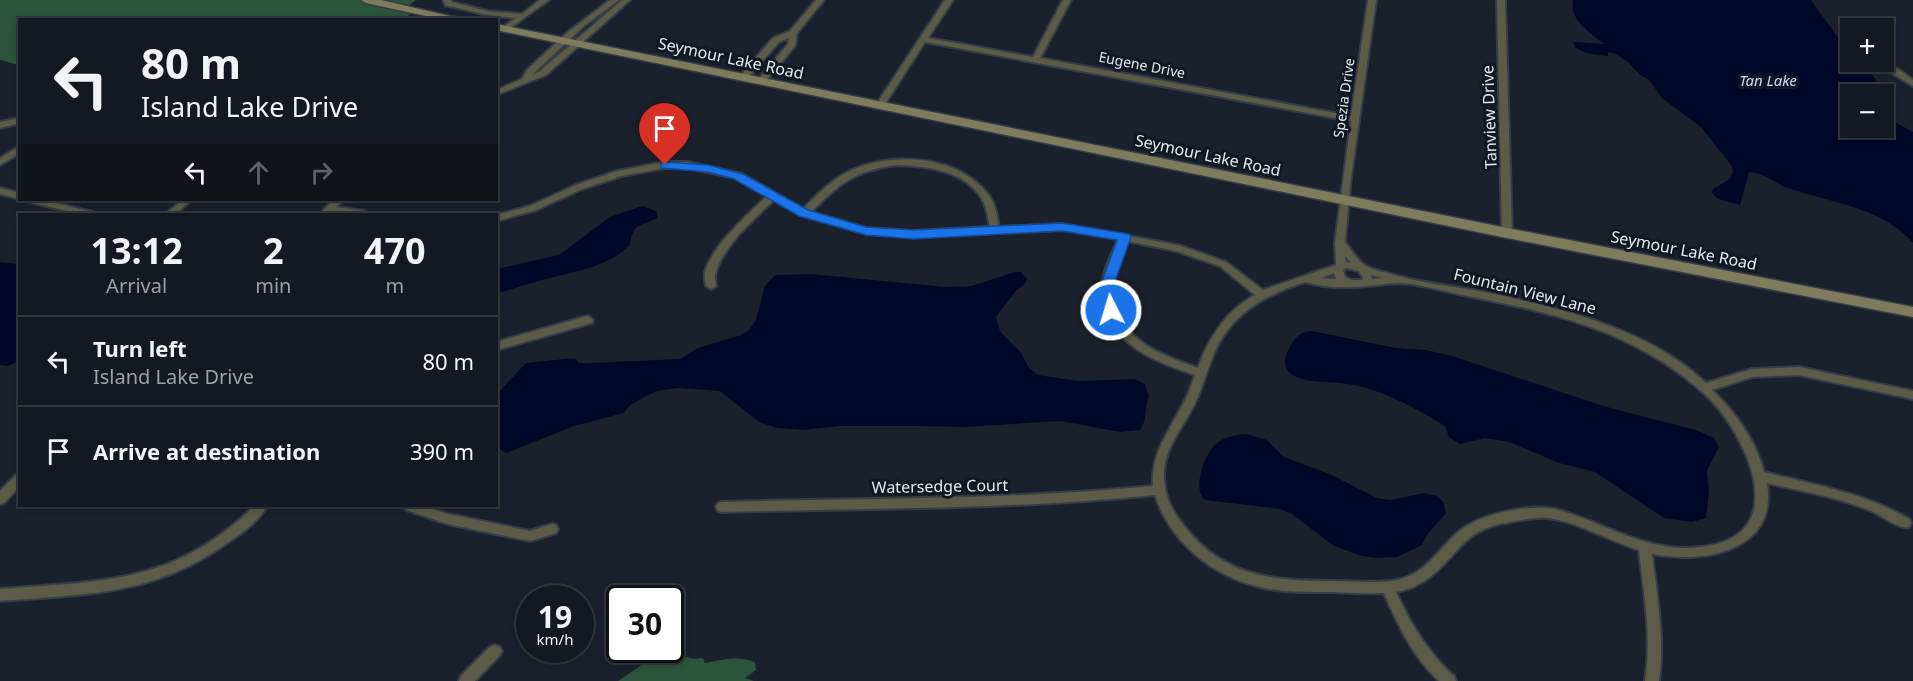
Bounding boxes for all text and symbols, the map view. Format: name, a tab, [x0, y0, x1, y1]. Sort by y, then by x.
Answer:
map controls	[1840, 18, 1894, 138]
button: +	[1840, 18, 1894, 72]
street label: Seymour Lake Road	[656, 32, 806, 84]
text: 80 m	[141, 34, 241, 91]
icon: left	[42, 42, 120, 120]
street label: Eugene Drive	[1097, 47, 1187, 82]
street label: Spezia Drive	[1329, 57, 1359, 139]
street label: Tanview Drive	[1476, 65, 1502, 169]
water label: Tan Lake	[1739, 70, 1797, 90]
button: −	[1840, 84, 1894, 138]
text: Island Lake Drive	[141, 88, 358, 125]
pin	[639, 103, 690, 165]
icon: arrive	[648, 112, 681, 145]
street label: Seymour Lake Road	[1133, 129, 1283, 181]
icon: left	[179, 156, 212, 189]
icon: ahead	[242, 156, 275, 189]
icon: right	[305, 156, 338, 189]
street label: Seymour Lake Road	[1609, 225, 1759, 275]
text: 13:12	[90, 226, 183, 275]
text: 2	[263, 226, 284, 275]
text: 470	[364, 226, 426, 275]
street label: Fountain View Lane	[1451, 263, 1599, 319]
text: Arrival	[106, 272, 167, 299]
text: min	[255, 272, 291, 299]
text: m	[385, 272, 404, 299]
position arrow	[1079, 278, 1143, 342]
text: Turn left	[93, 333, 187, 363]
icon: left	[42, 345, 75, 378]
text: 80 m	[423, 346, 474, 376]
text: Island Lake Drive	[93, 363, 254, 390]
icon: arrive	[42, 435, 75, 468]
text: Arrive at destination	[93, 436, 320, 466]
text: 390 m	[410, 436, 474, 466]
street label: Watersedge Court	[872, 474, 1009, 498]
speed limit sign: 30	[606, 585, 684, 663]
text: 19	[538, 596, 572, 637]
text: km/h	[537, 629, 573, 649]

